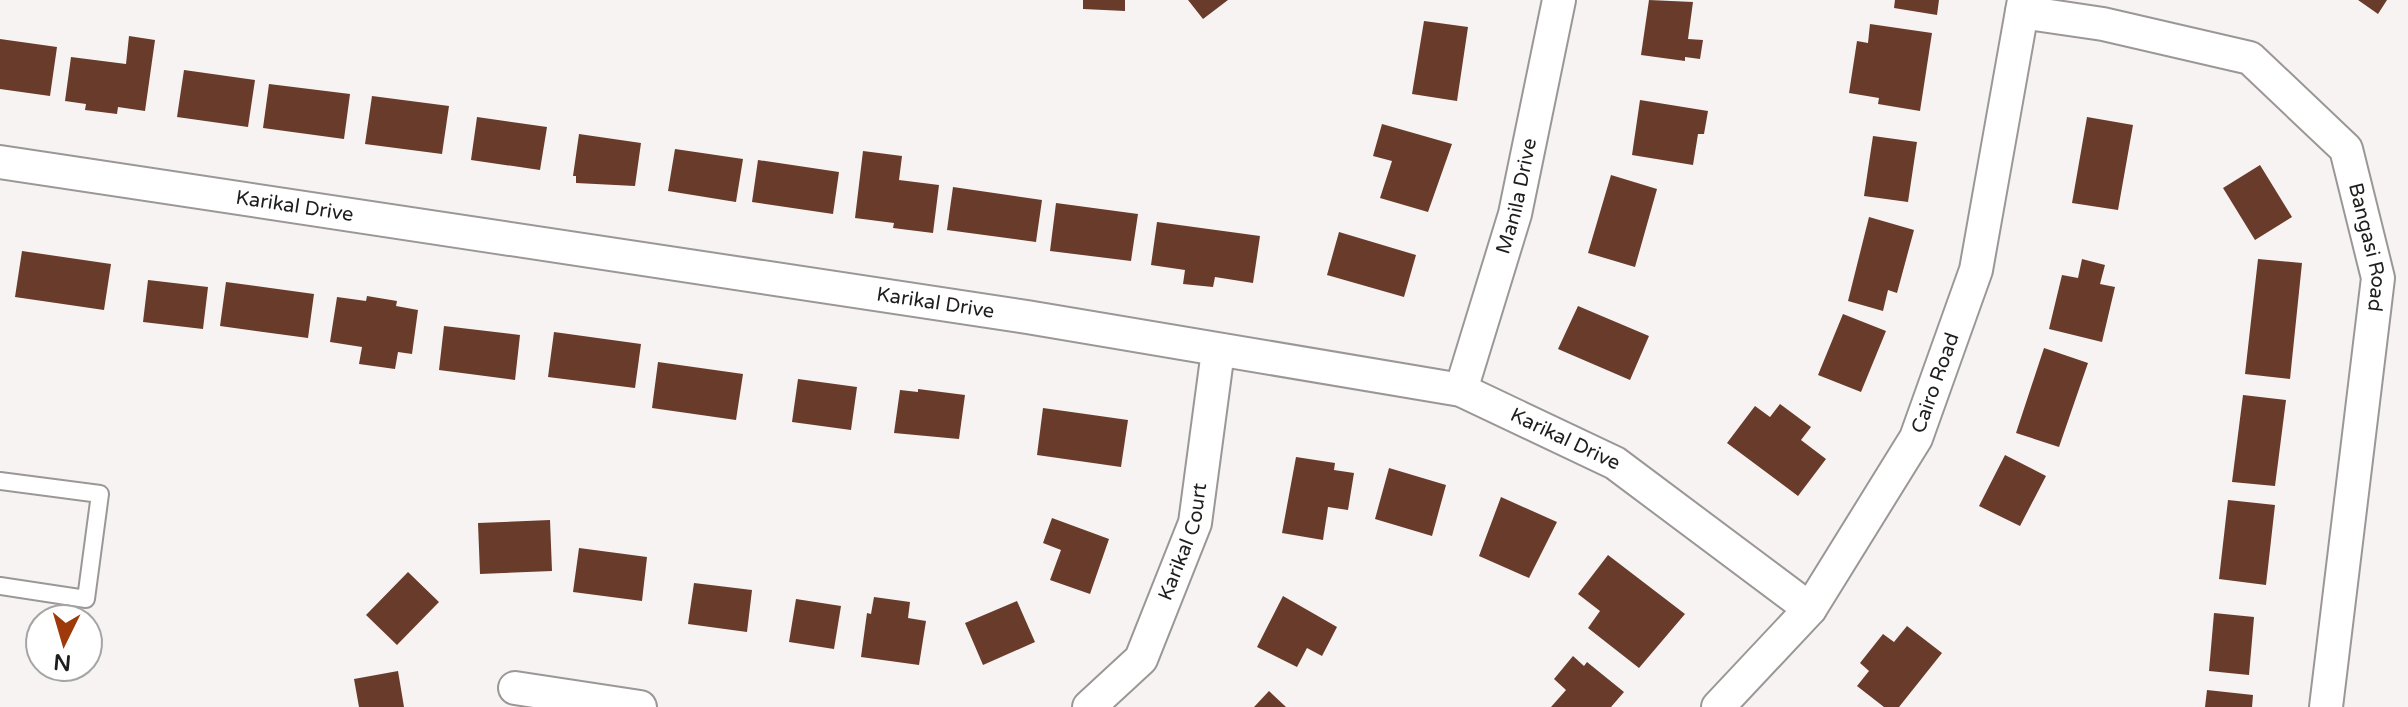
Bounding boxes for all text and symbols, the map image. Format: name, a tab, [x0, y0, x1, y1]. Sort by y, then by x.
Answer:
street label: Manila Drive	[1491, 136, 1542, 257]
street label: Bangasi Road	[2343, 180, 2390, 313]
street label: Karikal Drive	[234, 186, 355, 227]
street label: Karikal Drive	[875, 282, 996, 324]
street label: Cairo Road	[1907, 329, 1965, 437]
street label: Karikal Drive	[1506, 403, 1624, 476]
street label: Karikal Court	[1153, 481, 1212, 604]
north arrow	[24, 603, 104, 683]
text: N	[52, 648, 72, 676]

